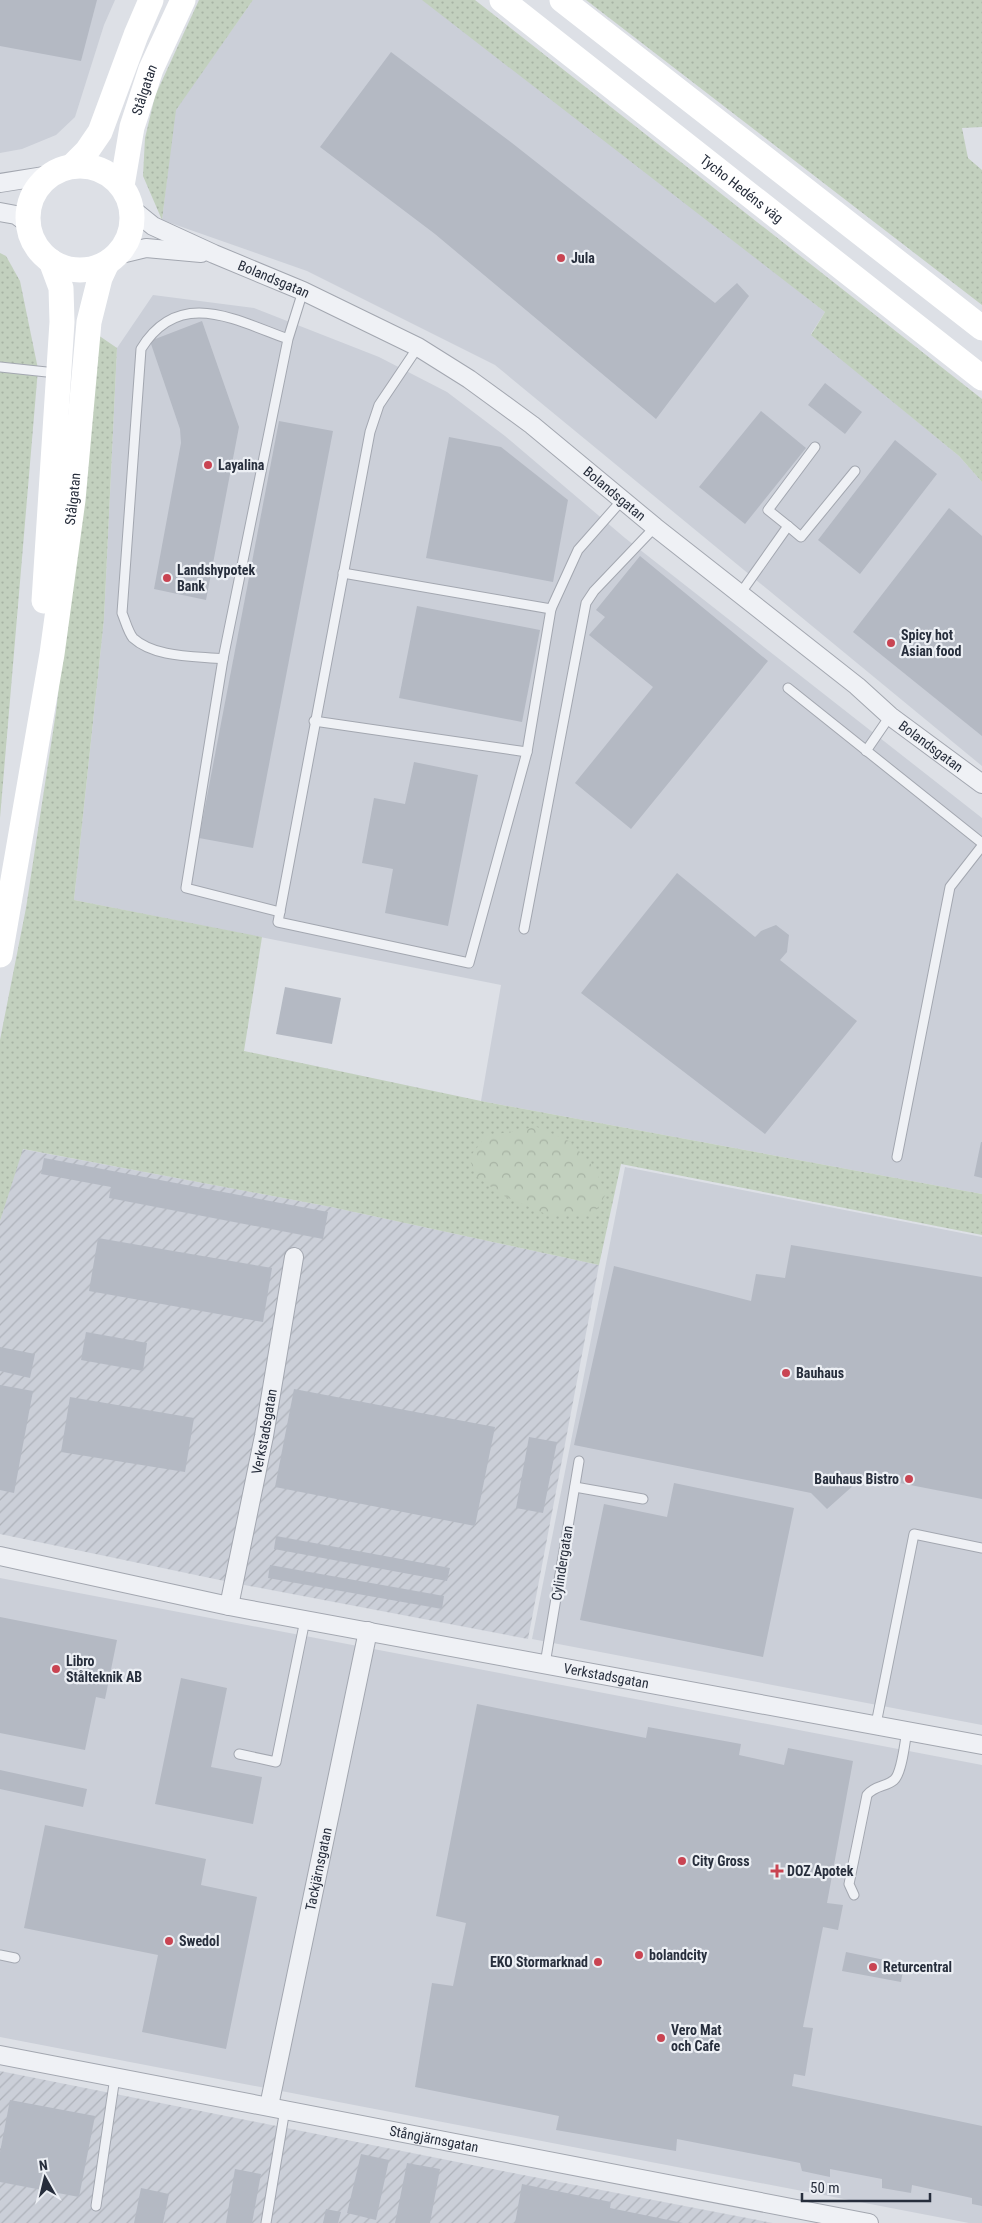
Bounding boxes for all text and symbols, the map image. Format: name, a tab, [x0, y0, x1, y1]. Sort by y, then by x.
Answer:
street label: Stålgatan	[128, 62, 160, 117]
street label: Tycho Hedéns väg	[697, 151, 786, 226]
place label: Jula	[571, 250, 595, 266]
marker: Jula	[555, 252, 567, 264]
street label: Bolandsgatan	[236, 257, 312, 301]
place label: Layalina	[218, 457, 265, 473]
marker: Layalina	[202, 459, 214, 471]
street label: Bolandsgatan	[580, 463, 649, 524]
street label: Stålgatan	[62, 472, 83, 526]
place label: Landshypotek Bank	[177, 562, 255, 594]
marker: Landshypotek Bank	[161, 572, 173, 584]
place label: Spicy hot Asian food	[901, 627, 961, 659]
marker: Spicy hot Asian food	[885, 637, 897, 649]
street label: Bolandsgatan	[896, 717, 966, 775]
place label: Bauhaus	[796, 1365, 844, 1381]
marker: Bauhaus	[780, 1367, 792, 1379]
street label: Verkstadsgatan	[248, 1388, 280, 1476]
place label: Bauhaus Bistro	[814, 1471, 899, 1487]
marker: Bauhaus Bistro	[903, 1473, 915, 1485]
street label: Cylindergatan	[548, 1524, 576, 1602]
place label: Libro Stålteknik AB	[66, 1653, 142, 1685]
street label: Verkstadsgatan	[562, 1660, 650, 1691]
marker: Libro Stålteknik AB	[50, 1663, 62, 1675]
street label: Tackjärnsgatan	[302, 1826, 335, 1912]
place label: City Gross	[692, 1853, 750, 1869]
marker: City Gross	[676, 1855, 688, 1867]
place label: DOZ Apotek	[787, 1863, 854, 1879]
marker: DOZ Apotek	[771, 1865, 783, 1877]
place label: Swedol	[179, 1933, 220, 1949]
marker: Swedol	[163, 1935, 175, 1947]
place label: bolandcity	[649, 1947, 708, 1963]
marker: bolandcity	[633, 1949, 645, 1961]
place label: EKO Stormarknad	[490, 1954, 588, 1970]
marker: EKO Stormarknad	[592, 1956, 604, 1968]
place label: Returcentral	[883, 1959, 952, 1975]
marker: Returcentral	[867, 1961, 879, 1973]
place label: Vero Mat och Cafe	[671, 2022, 722, 2054]
marker: Vero Mat och Cafe	[655, 2032, 667, 2044]
street label: Stångjärnsgatan	[388, 2122, 480, 2155]
north arrow	[20, 2153, 70, 2203]
text: N	[38, 2157, 49, 2174]
scale bar	[802, 2170, 930, 2202]
text: 50 m	[810, 2179, 840, 2197]

